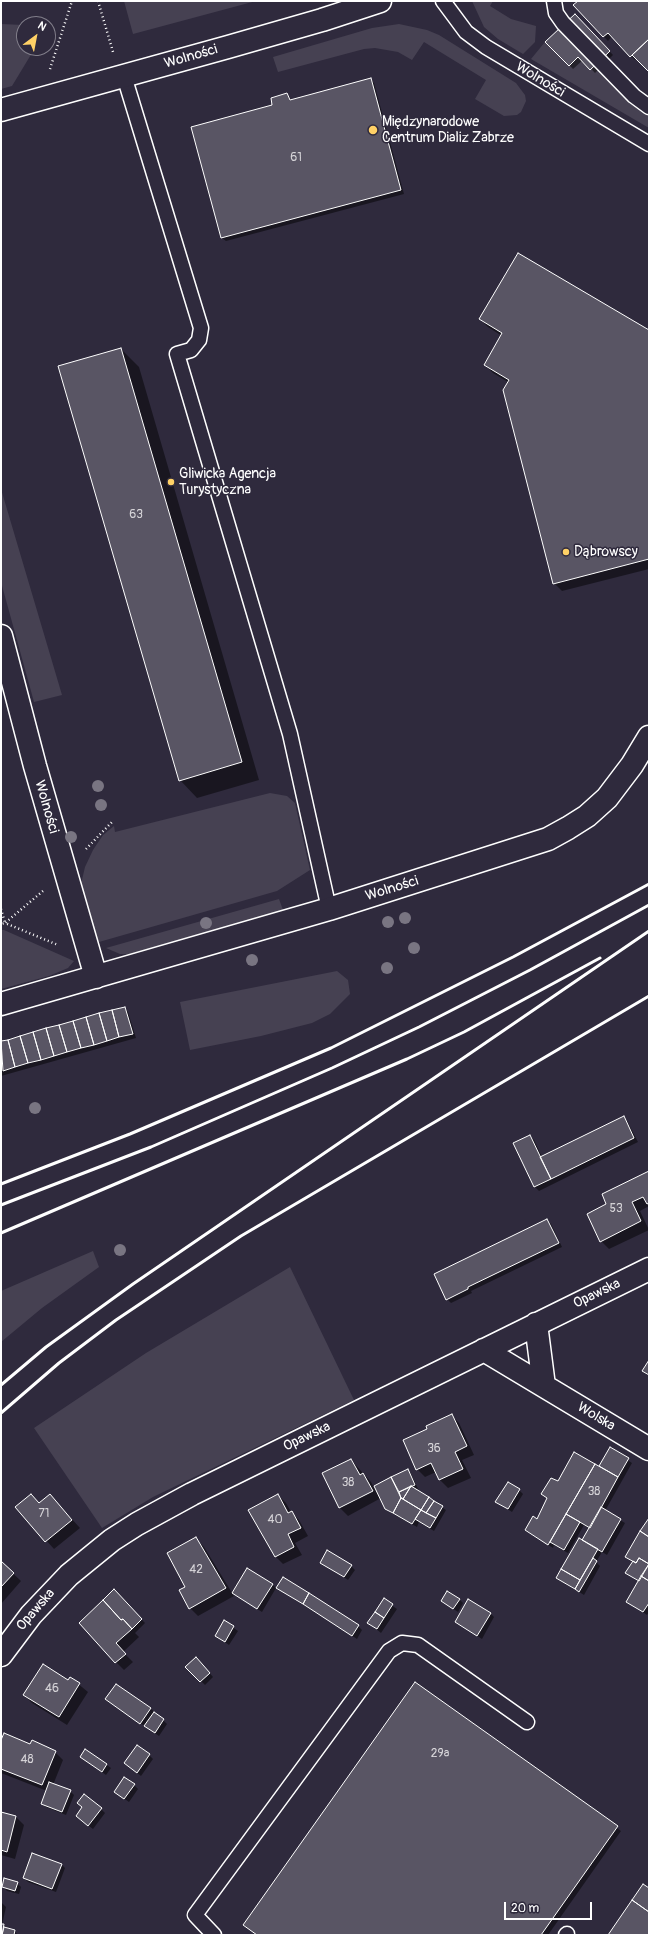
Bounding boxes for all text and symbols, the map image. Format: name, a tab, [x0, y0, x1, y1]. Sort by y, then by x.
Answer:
north arrow	[16, 16, 56, 56]
text: N	[35, 19, 49, 34]
street label: Wolności	[163, 41, 219, 73]
street label: Wolności	[512, 59, 568, 101]
place label: Międzynarodowe Centrum Dializ Zabrze	[382, 114, 514, 146]
marker: Międzynarodowe Centrum Dializ Zabrze	[367, 124, 379, 136]
house number: 61	[290, 151, 302, 165]
place label: Gliwicka Agencja Turystyczna	[179, 466, 276, 498]
marker: Gliwicka Agencja Turystyczna	[166, 477, 176, 487]
house number: 63	[129, 508, 143, 522]
place label: Dąbrowscy	[574, 544, 638, 560]
marker: Dąbrowscy	[561, 547, 571, 557]
street label: Wolności	[30, 779, 62, 835]
street label: Wolności	[364, 873, 420, 905]
house number: 53	[609, 1202, 623, 1216]
street label: Opawska	[571, 1275, 623, 1313]
street label: Wolska	[574, 1399, 618, 1435]
street label: Opawska	[281, 1418, 333, 1456]
house number: 36	[427, 1442, 441, 1456]
house number: 38	[342, 1476, 354, 1490]
house number: 38	[588, 1485, 600, 1499]
house number: 71	[38, 1507, 50, 1521]
house number: 40	[267, 1513, 283, 1527]
house number: 42	[189, 1563, 203, 1577]
street label: Opawska	[13, 1586, 59, 1634]
house number: 46	[45, 1682, 59, 1696]
house number: 29a	[431, 1747, 449, 1761]
house number: 48	[20, 1753, 34, 1767]
scale bar	[506, 1894, 594, 1920]
text: 20 m	[511, 1901, 539, 1916]

